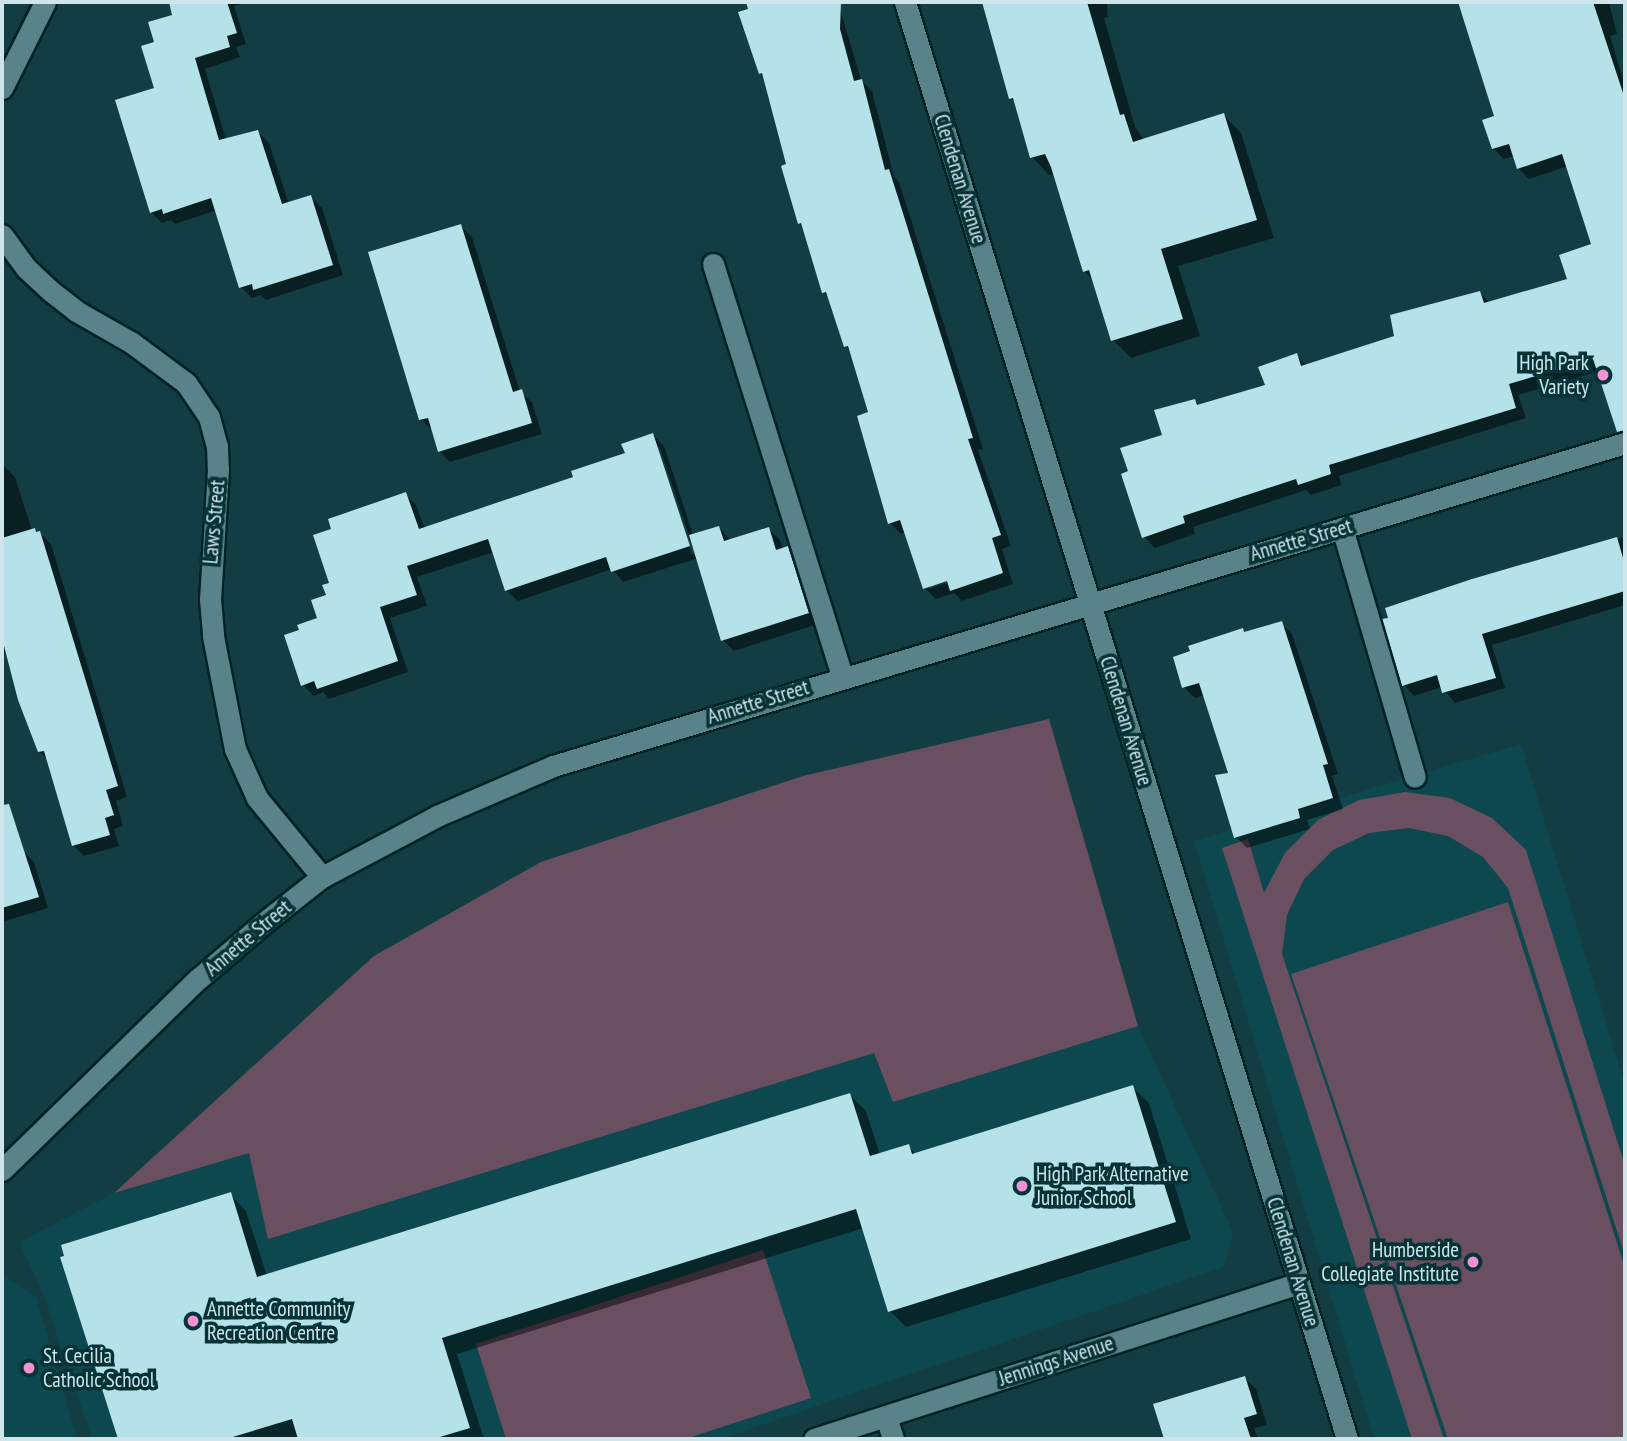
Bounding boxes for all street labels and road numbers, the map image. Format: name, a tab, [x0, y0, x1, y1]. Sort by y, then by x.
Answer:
street label: Clendenan Avenue	[928, 111, 992, 247]
street label: Laws Street	[198, 479, 230, 565]
street label: Annette Street	[1247, 513, 1355, 567]
street label: Clendenan Avenue	[1094, 653, 1158, 789]
street label: Annette Street	[704, 675, 812, 729]
street label: Annette Street	[200, 895, 296, 981]
street label: Clendenan Avenue	[1261, 1194, 1325, 1330]
street label: Jennings Avenue	[995, 1331, 1117, 1391]

